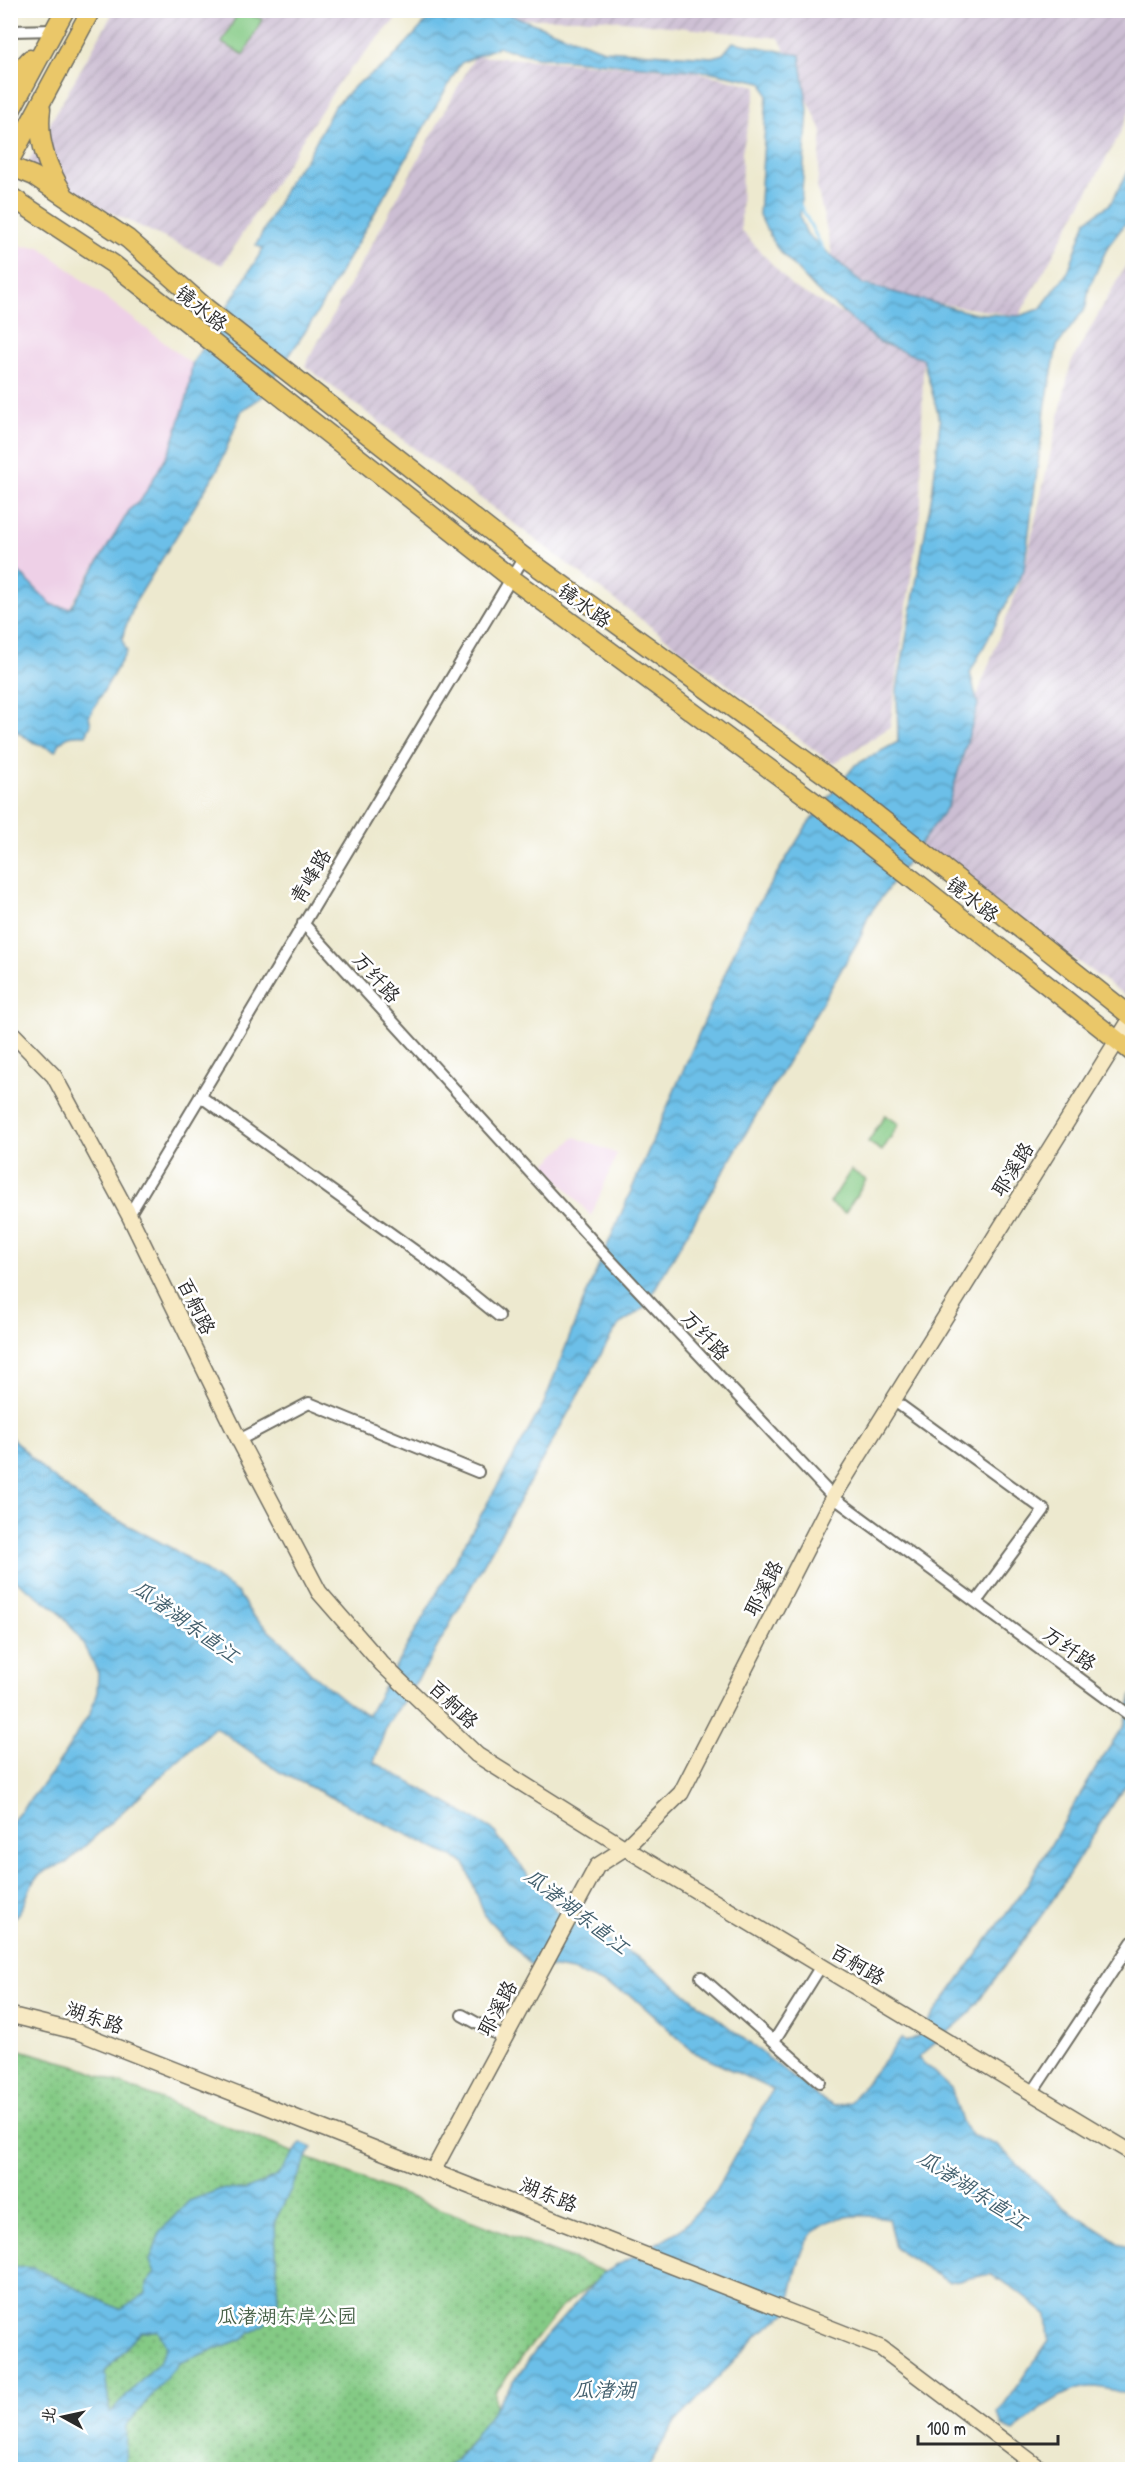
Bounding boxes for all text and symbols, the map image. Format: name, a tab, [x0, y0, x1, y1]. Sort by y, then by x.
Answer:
street label: 镜水路	[170, 279, 235, 338]
street label: 镜水路	[553, 576, 618, 634]
street label: 青峰路	[283, 842, 338, 909]
street label: 镜水路	[941, 870, 1006, 929]
street label: 万纤路	[347, 946, 408, 1009]
street label: 耶溪路	[985, 1136, 1040, 1202]
street label: 百舸路	[172, 1273, 223, 1340]
street label: 万纤路	[676, 1304, 737, 1367]
street label: 耶溪路	[737, 1554, 789, 1621]
water label: 瓜渚湖东直江	[127, 1572, 246, 1670]
street label: 万纤路	[1038, 1619, 1103, 1677]
street label: 百舸路	[423, 1673, 486, 1735]
water label: 瓜渚湖东直江	[518, 1861, 636, 1962]
street label: 百舸路	[825, 1937, 892, 1992]
street label: 耶溪路	[471, 1974, 523, 2041]
street label: 湖东路	[62, 1994, 129, 2040]
water label: 瓜渚湖东直江	[912, 2143, 1035, 2236]
street label: 湖东路	[516, 2170, 583, 2218]
park label: 瓜渚湖东岸公园	[217, 2302, 357, 2329]
water label: 瓜渚湖	[573, 2375, 637, 2404]
north arrow	[33, 2387, 93, 2447]
text: 北	[36, 2405, 60, 2424]
scale bar	[918, 2408, 1058, 2446]
text: 100 m	[927, 2416, 966, 2441]

